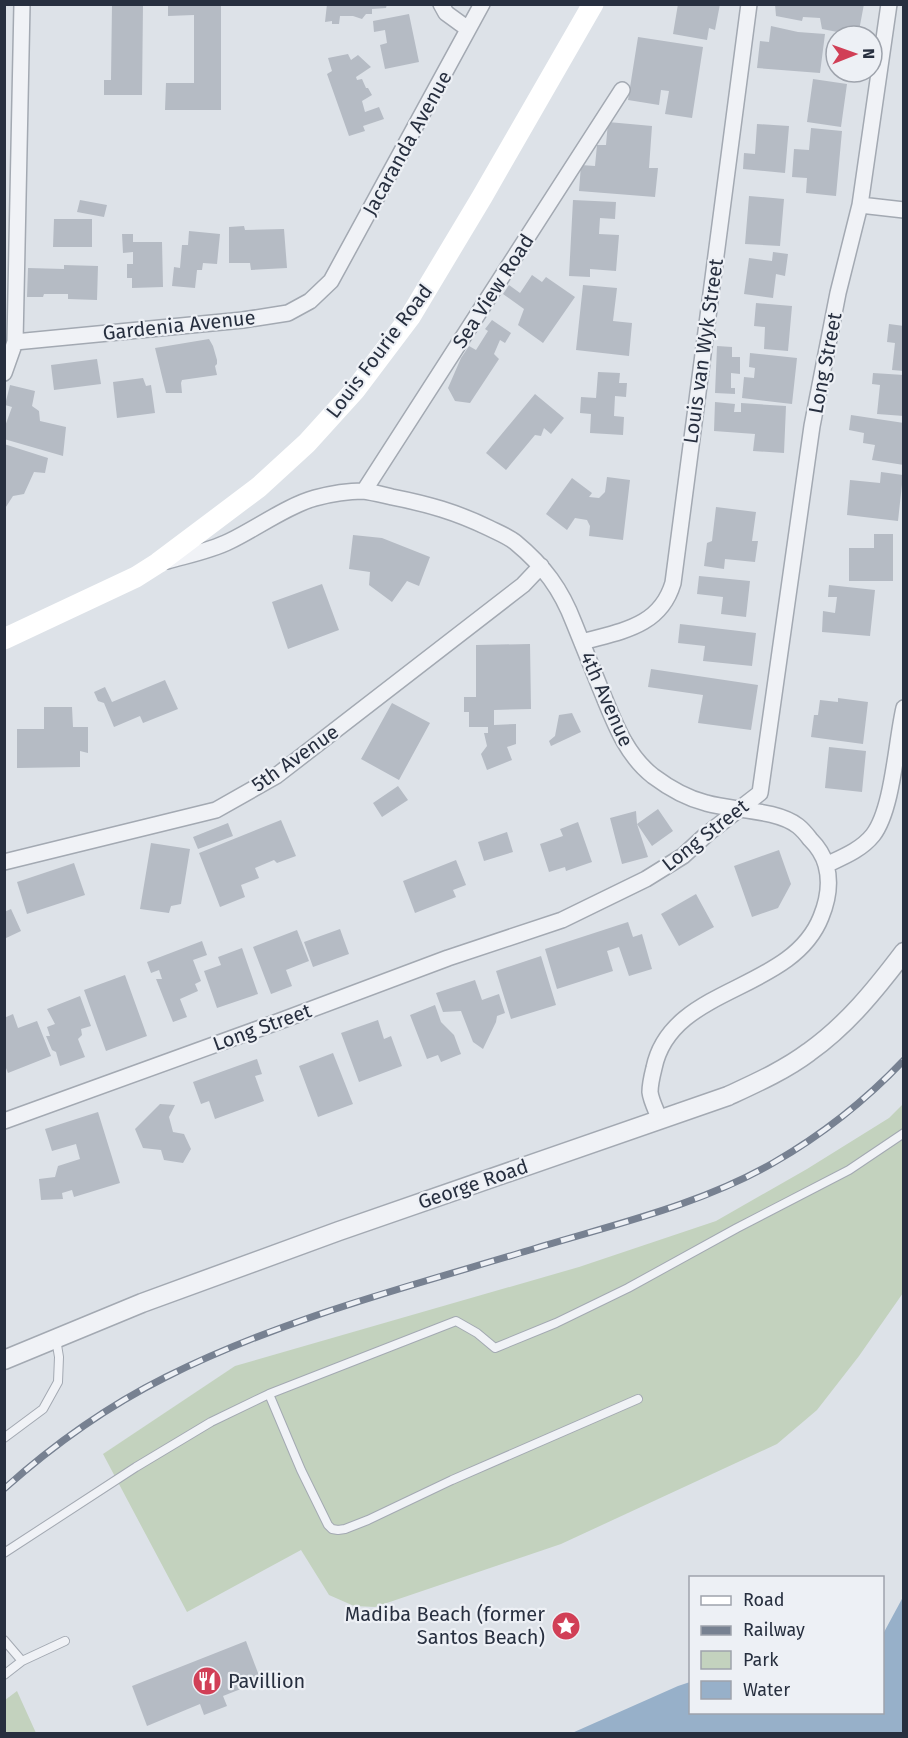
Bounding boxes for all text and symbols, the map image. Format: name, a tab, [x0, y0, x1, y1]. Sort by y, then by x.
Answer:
north arrow	[824, 24, 884, 84]
text: N	[859, 48, 878, 59]
street label: Jacaranda Avenue	[357, 67, 457, 219]
street label: Sea View Road	[447, 229, 539, 353]
street label: Louis van Wyk Street	[678, 256, 728, 445]
street label: Louis Fourie Road	[321, 279, 437, 423]
street label: Gardenia Avenue	[101, 305, 257, 345]
street label: Long Street	[803, 309, 847, 416]
street label: 4th Avenue	[575, 648, 639, 750]
street label: 5th Avenue	[247, 719, 343, 797]
street label: Long Street	[657, 793, 754, 876]
street label: Long Street	[210, 998, 315, 1056]
street label: George Road	[415, 1154, 531, 1214]
legend	[689, 1576, 884, 1714]
text: Road	[743, 1589, 785, 1611]
place label: Madiba Beach (former Santos Beach)	[345, 1602, 545, 1649]
place icon: Madiba Beach (former Santos Beach)	[550, 1610, 582, 1642]
text: Railway	[743, 1619, 805, 1641]
text: Park	[743, 1649, 779, 1671]
restaurant icon: Pavillion	[191, 1665, 223, 1697]
place label: Pavillion	[228, 1669, 305, 1693]
text: Water	[743, 1679, 790, 1701]

